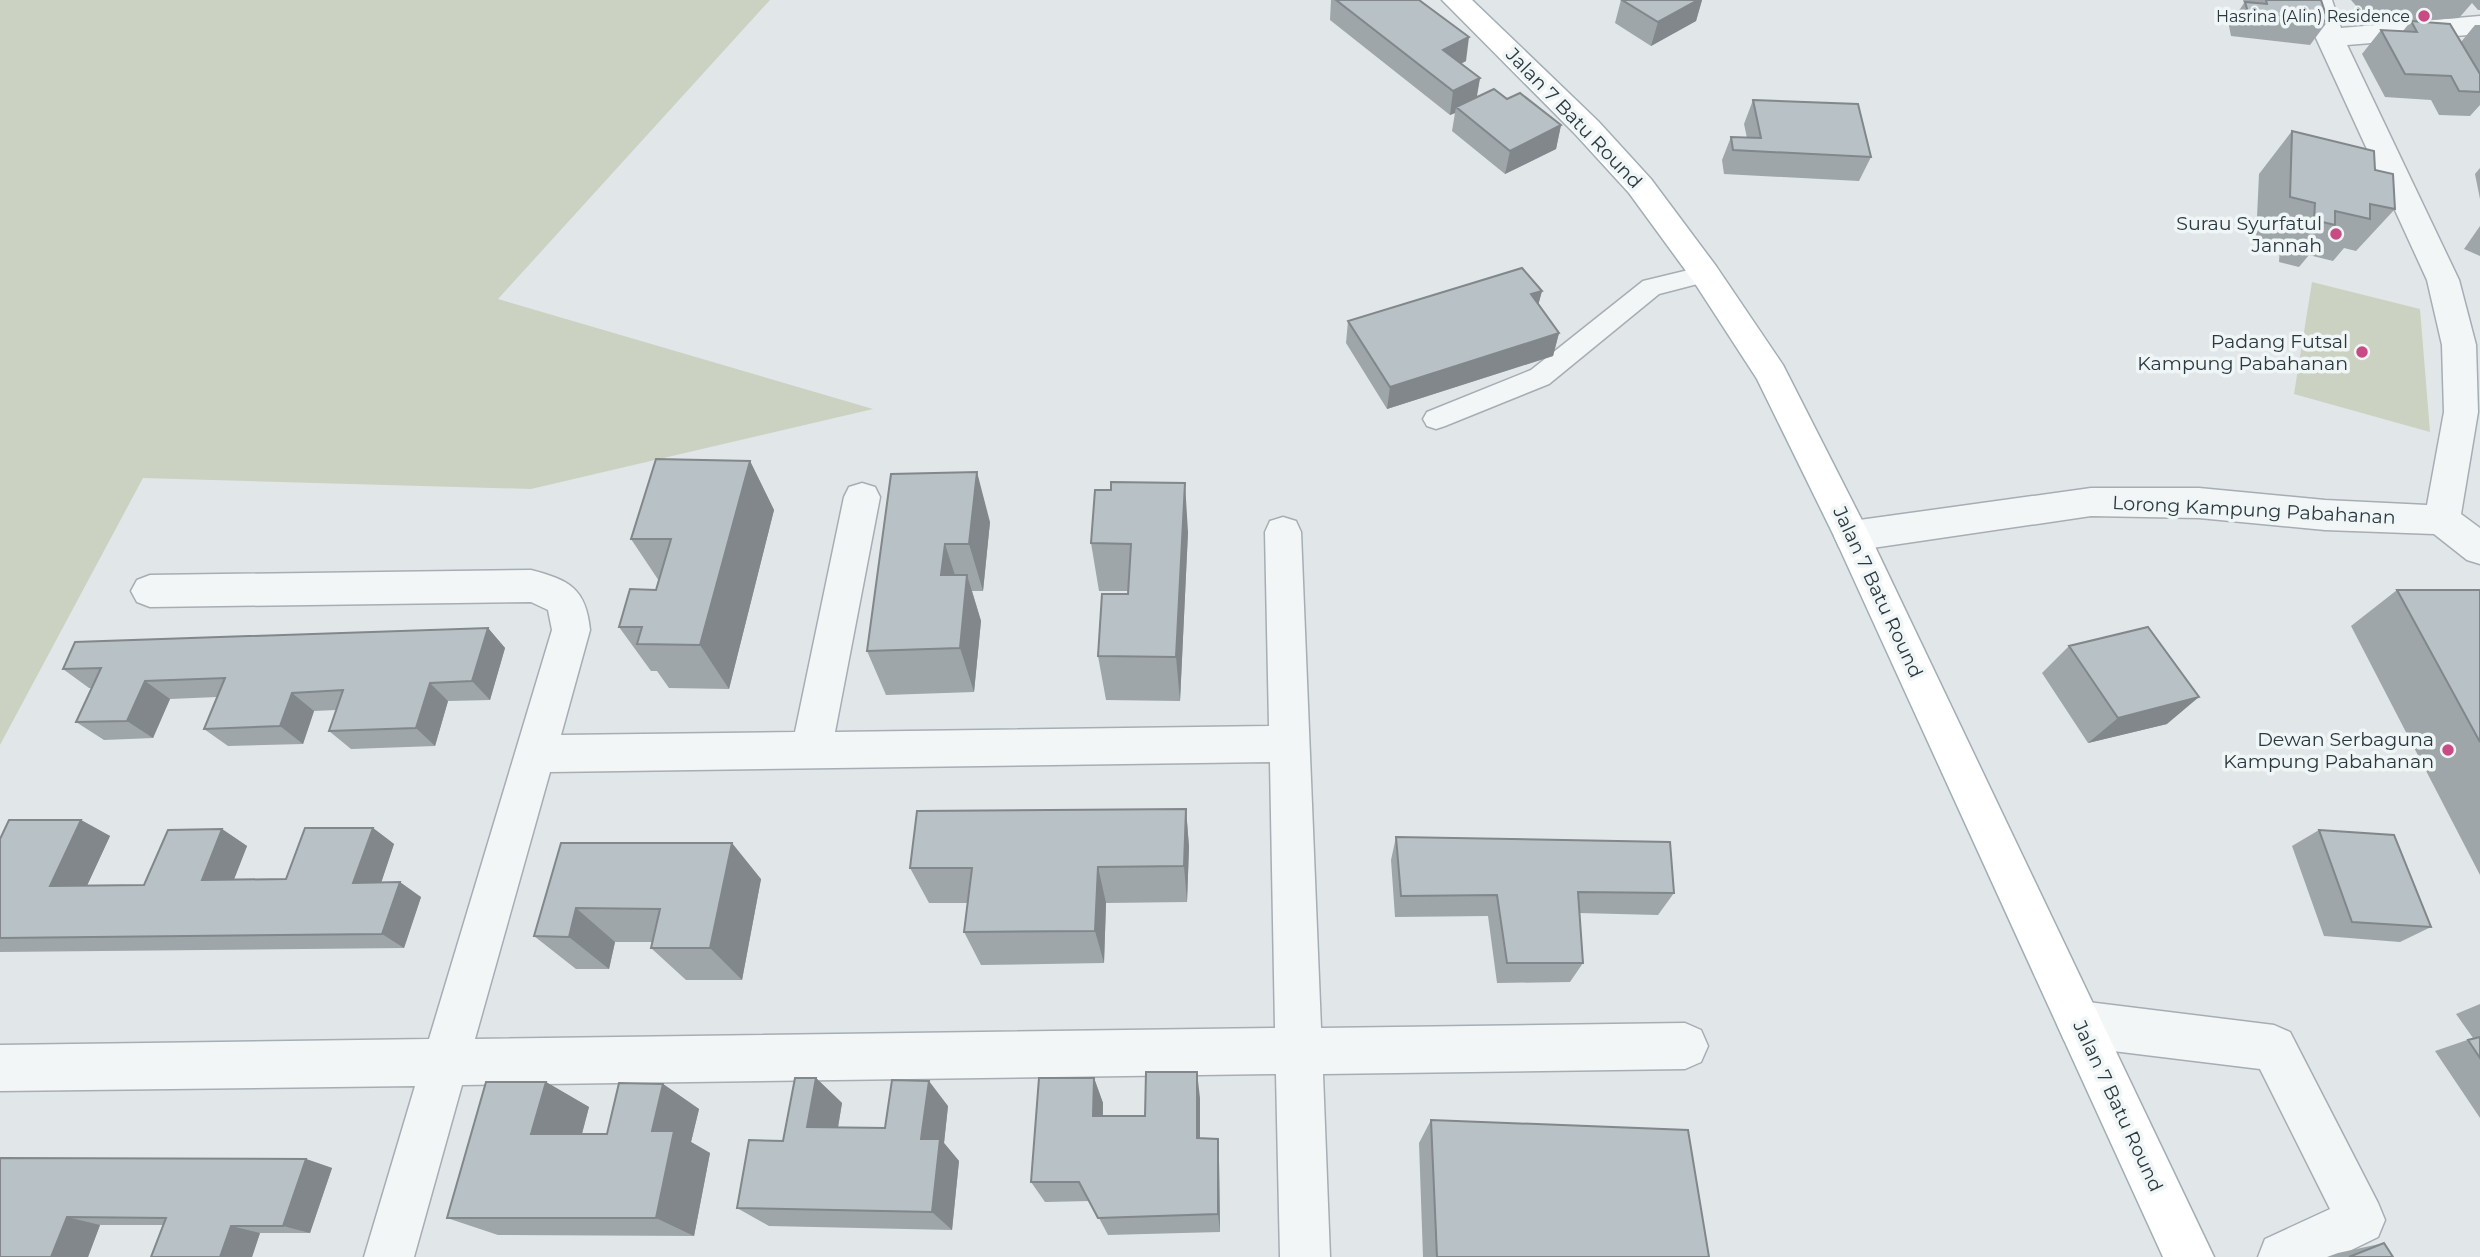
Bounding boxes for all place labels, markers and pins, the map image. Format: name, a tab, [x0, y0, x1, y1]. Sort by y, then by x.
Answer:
place label: Hasrina (Alin) Residence	[2216, 7, 2410, 26]
marker: Hasrina (Alin) Residence	[2416, 8, 2432, 24]
place label: Surau Syurfatul Jannah	[2176, 212, 2322, 257]
marker: Surau Syurfatul Jannah	[2328, 226, 2344, 242]
place label: Padang Futsal Kampung Pabahanan	[2137, 330, 2348, 375]
marker: Padang Futsal Kampung Pabahanan	[2354, 344, 2370, 360]
place label: Dewan Serbaguna Kampung Pabahanan	[2223, 728, 2434, 773]
marker: Dewan Serbaguna Kampung Pabahanan	[2440, 742, 2456, 758]

